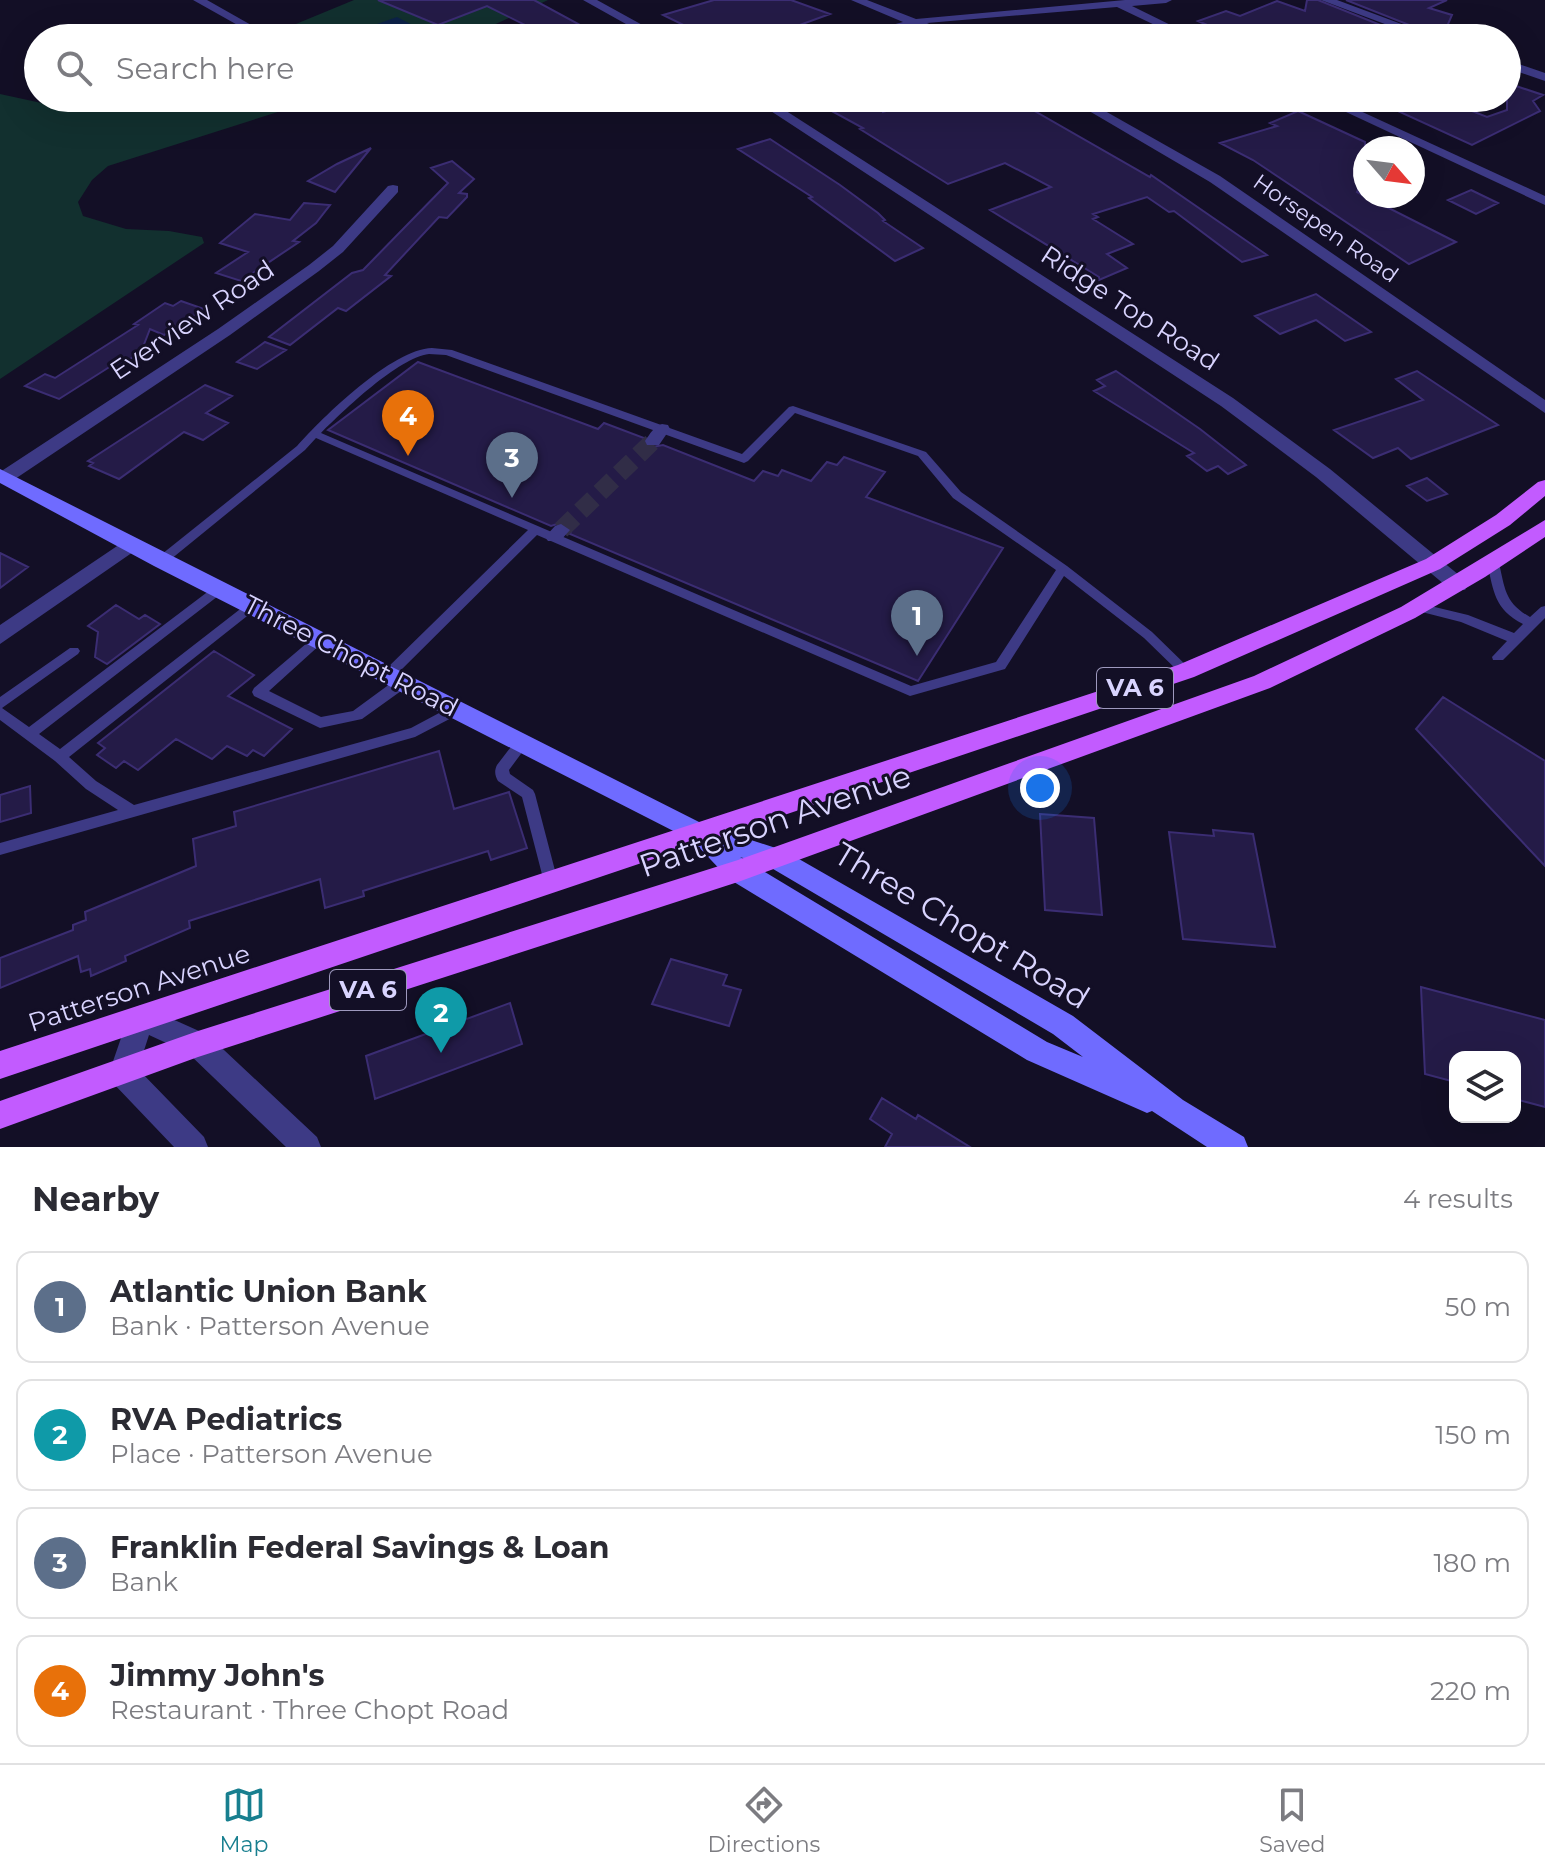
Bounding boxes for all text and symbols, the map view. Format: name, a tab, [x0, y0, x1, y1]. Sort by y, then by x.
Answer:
search box	[24, 24, 1521, 112]
icon: search	[52, 46, 96, 90]
text: Search here	[116, 50, 294, 87]
north arrow	[1353, 136, 1425, 208]
street label: Horsepen Road	[1248, 168, 1403, 288]
street label: Ridge Top Road	[1035, 238, 1225, 378]
street label: Everview Road	[104, 253, 280, 387]
pin: 4	[382, 390, 434, 456]
pin: 3	[486, 432, 538, 498]
street label: Three Chopt Road	[239, 588, 463, 724]
pin: 1	[891, 590, 943, 656]
road number: VA 6	[1097, 668, 1173, 708]
street label: Patterson Avenue	[634, 756, 916, 885]
your location	[1020, 768, 1060, 808]
street label: Three Chopt Road	[828, 834, 1097, 1017]
street label: Patterson Avenue	[24, 937, 254, 1039]
road number: VA 6	[330, 970, 406, 1010]
pin: 2	[415, 987, 467, 1053]
map controls	[1449, 1051, 1521, 1123]
button: layers	[1449, 1051, 1521, 1123]
text: Nearby	[32, 1178, 159, 1220]
text: 4 results	[1403, 1183, 1513, 1215]
text: Atlantic Union Bank	[110, 1273, 427, 1310]
text: 1	[55, 1291, 65, 1323]
text: 50 m	[1445, 1291, 1511, 1323]
text: Bank · Patterson Avenue	[110, 1310, 430, 1342]
text: RVA Pediatrics	[110, 1401, 342, 1438]
text: 2	[52, 1419, 68, 1451]
text: 150 m	[1435, 1419, 1511, 1451]
text: Place · Patterson Avenue	[110, 1438, 433, 1470]
text: Franklin Federal Savings & Loan	[110, 1529, 610, 1566]
text: 3	[52, 1547, 68, 1579]
text: 180 m	[1433, 1547, 1511, 1579]
text: Bank	[110, 1566, 178, 1598]
text: Jimmy John's	[110, 1657, 325, 1694]
text: 4	[51, 1675, 69, 1707]
text: 220 m	[1430, 1675, 1511, 1707]
text: Restaurant · Three Chopt Road	[110, 1694, 509, 1726]
tab: Map	[220, 1783, 268, 1858]
tab: Directions	[708, 1783, 820, 1858]
tab: Saved	[1259, 1783, 1325, 1858]

